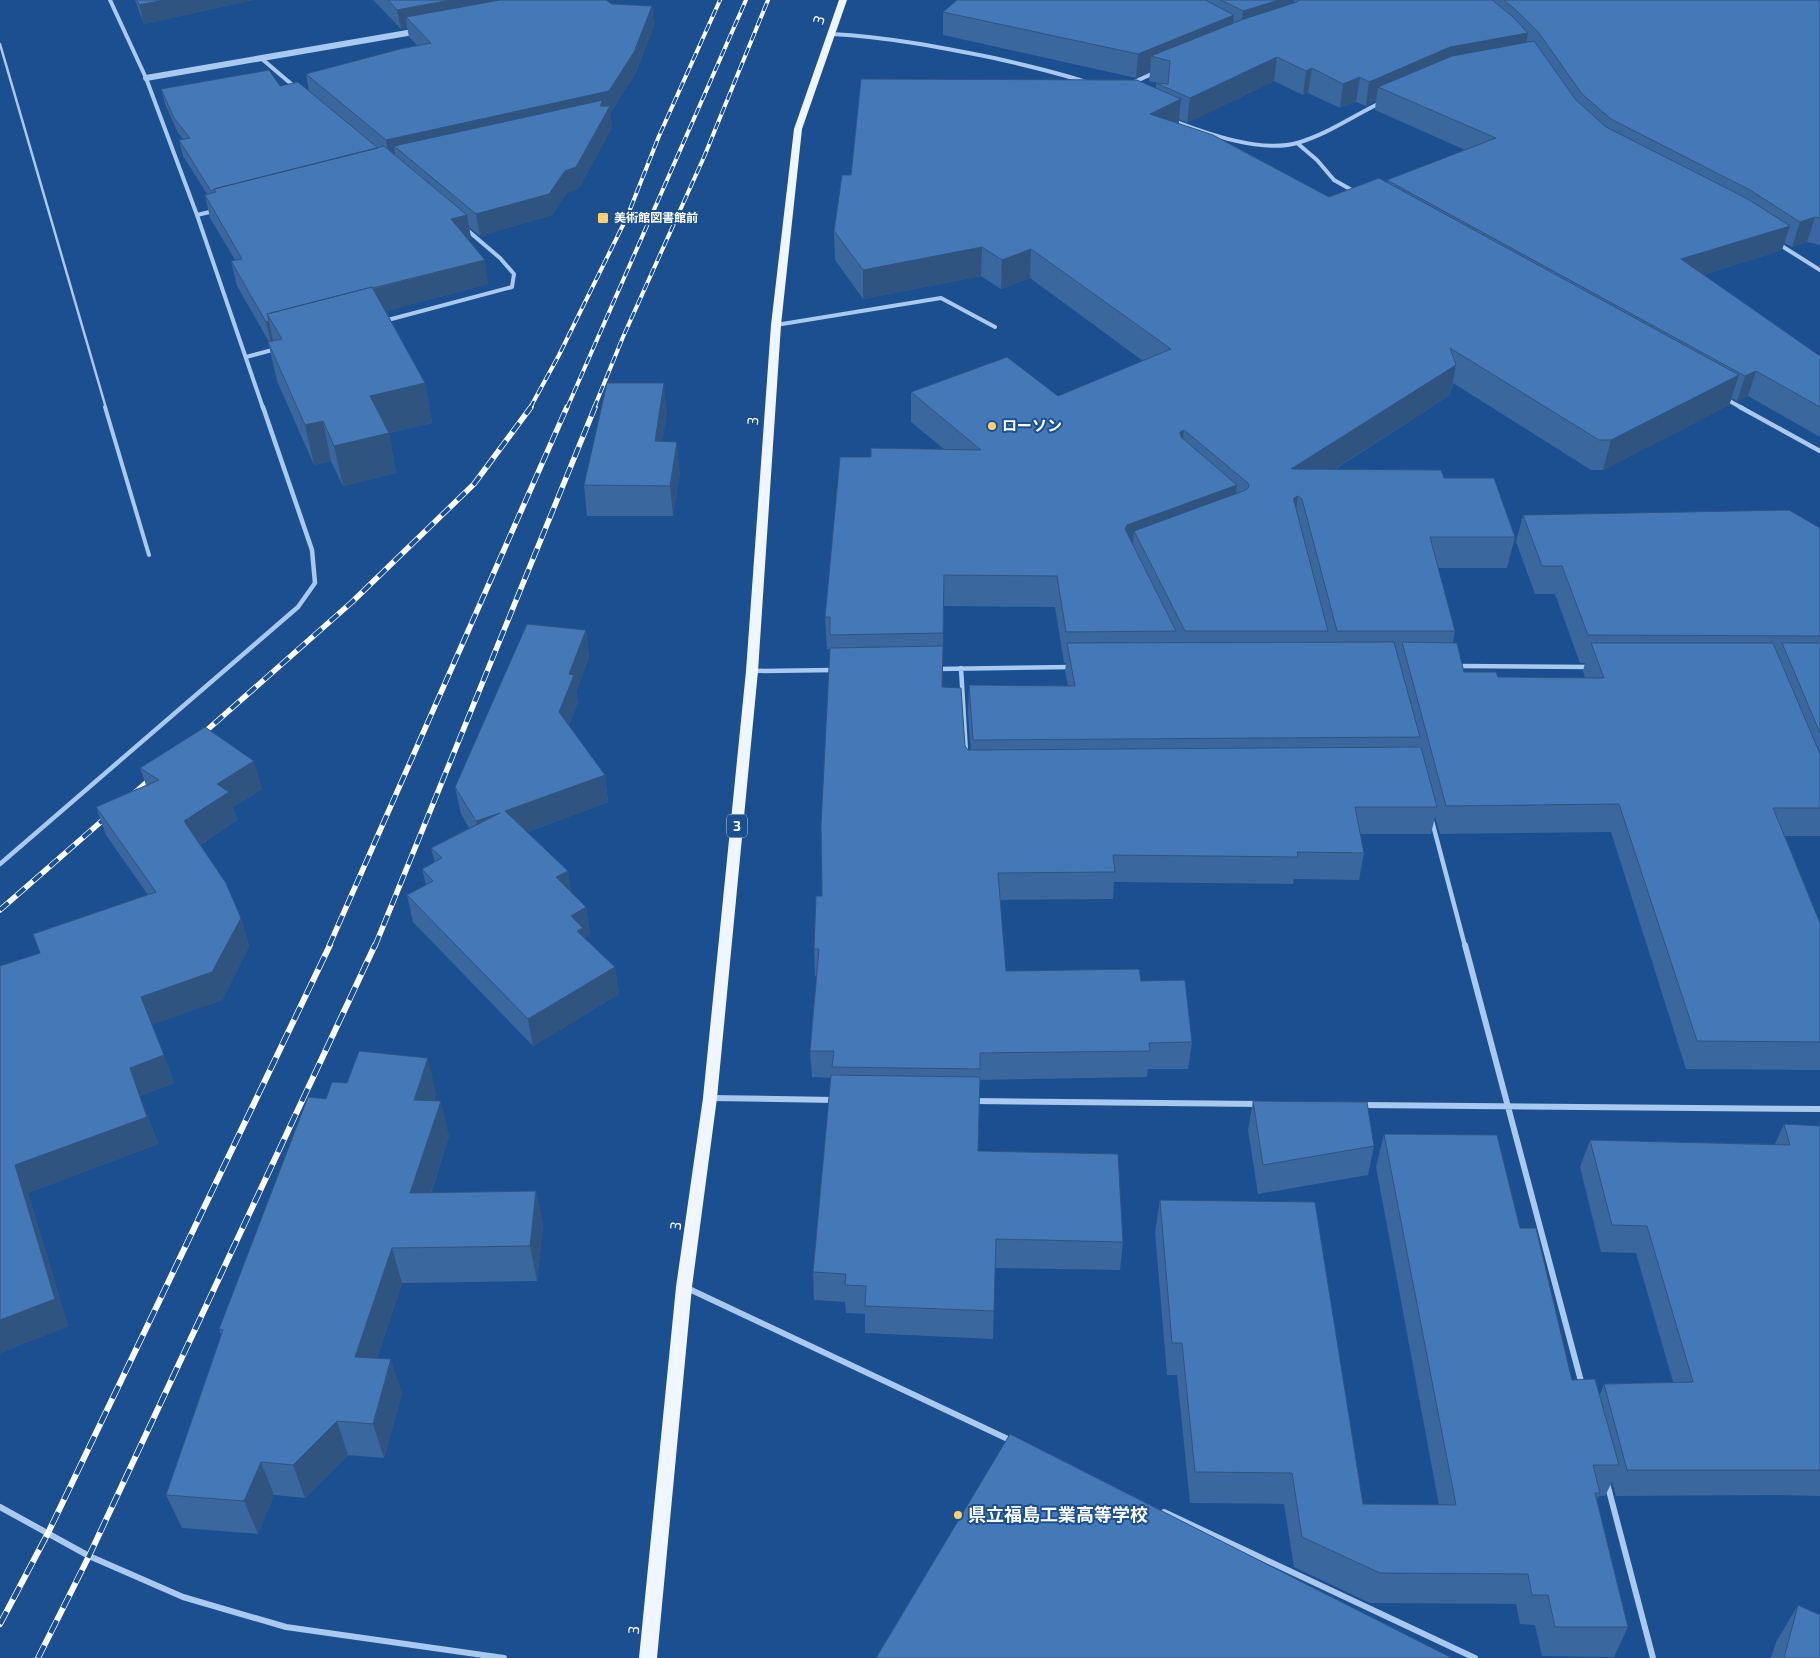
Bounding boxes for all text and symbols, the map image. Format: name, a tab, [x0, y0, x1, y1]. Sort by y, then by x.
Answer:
street label: 3	[808, 13, 828, 26]
place label: 美術館図書館前	[614, 210, 698, 224]
marker: 美術館図書館前	[596, 211, 610, 225]
street label: 3	[743, 416, 761, 426]
place label: ローソン	[1002, 416, 1062, 434]
marker: ローソン	[986, 420, 998, 432]
road number: 3	[727, 814, 747, 838]
street label: 3	[666, 1220, 685, 1231]
place label: 県立福島工業高等学校	[968, 1503, 1148, 1525]
marker: 県立福島工業高等学校	[952, 1509, 964, 1521]
street label: 3	[624, 1625, 642, 1635]

